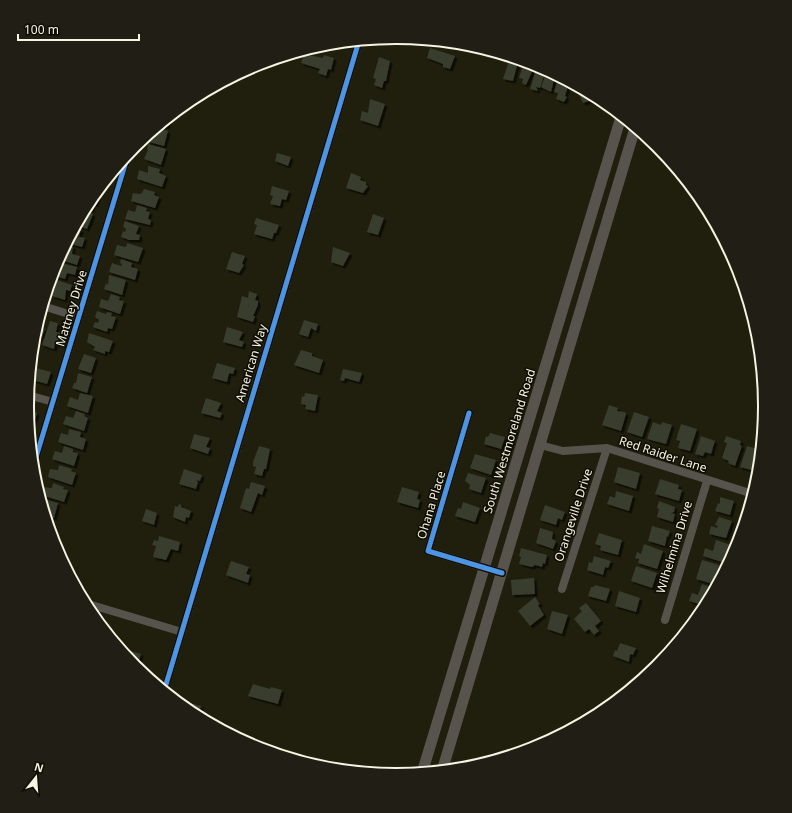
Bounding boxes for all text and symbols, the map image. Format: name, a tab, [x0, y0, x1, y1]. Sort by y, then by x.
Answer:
scale bar	[18, 16, 139, 42]
text: 100 m	[24, 21, 59, 38]
street label: Mattney Drive	[51, 267, 91, 348]
street label: American Way	[231, 321, 271, 404]
street label: South Westmoreland Road	[479, 367, 539, 515]
street label: Red Raider Lane	[617, 432, 709, 476]
street label: Orangeville Drive	[550, 466, 596, 564]
street label: Ohana Place	[413, 469, 449, 541]
street label: Wilhelmina Drive	[652, 498, 696, 595]
north arrow	[16, 757, 56, 797]
text: N	[33, 758, 46, 775]

